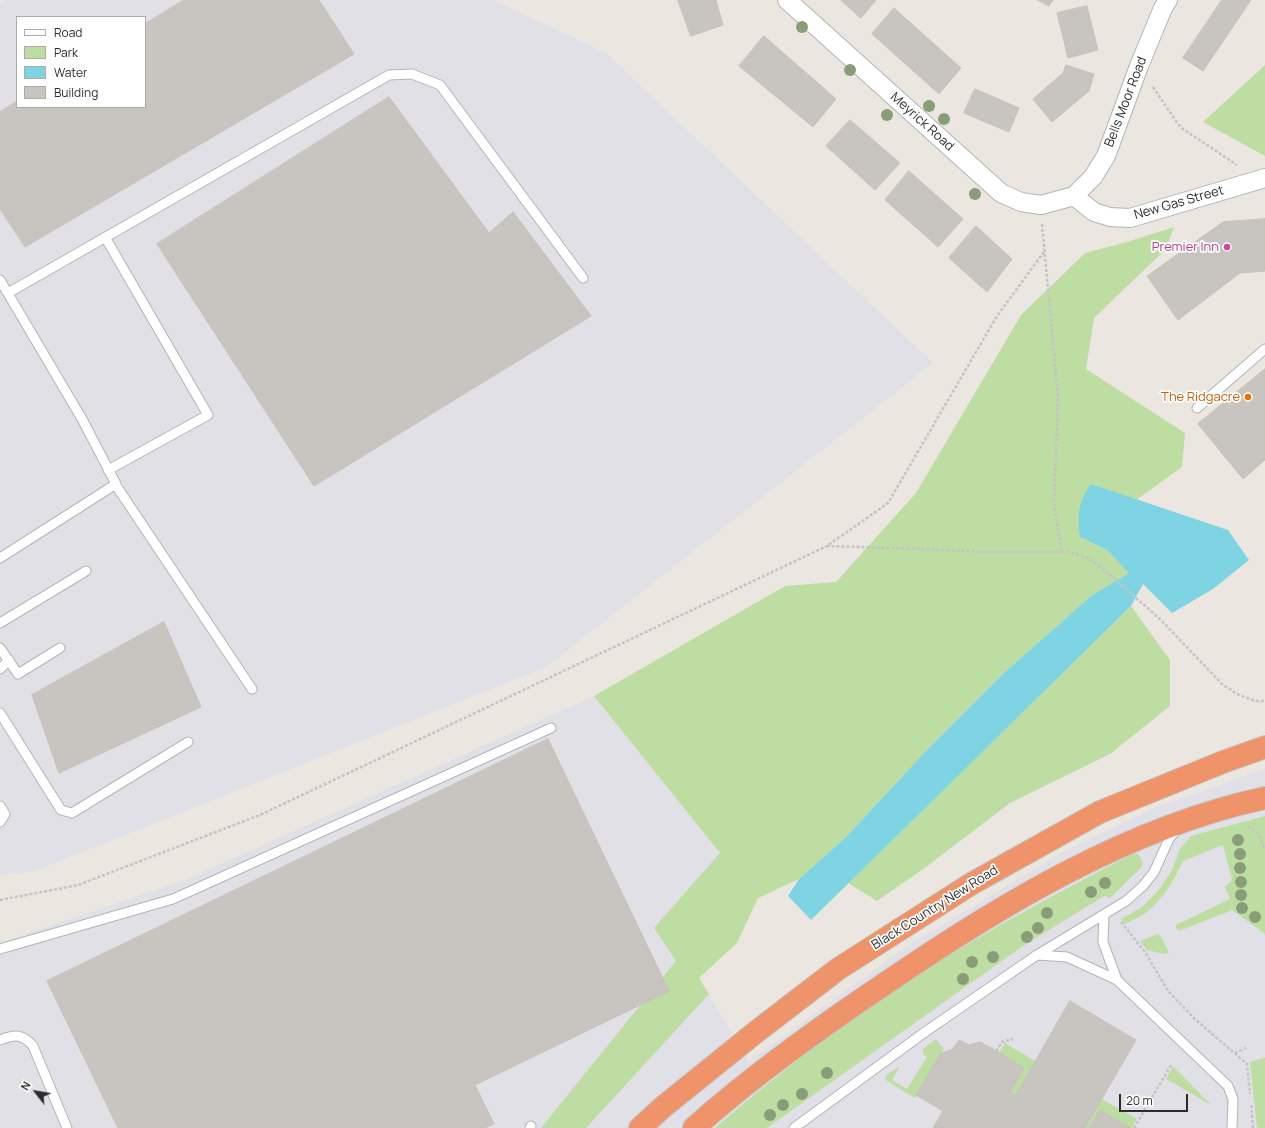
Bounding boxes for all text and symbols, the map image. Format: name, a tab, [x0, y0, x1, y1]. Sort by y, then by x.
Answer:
legend	[16, 16, 146, 108]
text: Road	[54, 24, 82, 41]
text: Park	[54, 44, 78, 61]
street label: Bells Moor Road	[1102, 55, 1150, 149]
text: Water	[54, 64, 87, 81]
text: Building	[54, 84, 98, 101]
street label: Meyrick Road	[887, 89, 957, 155]
street label: New Gas Street	[1132, 183, 1226, 223]
place label: Premier Inn	[1152, 239, 1219, 255]
marker: Premier Inn	[1222, 242, 1232, 252]
place label: The Ridgacre	[1161, 389, 1240, 405]
marker: The Ridgacre	[1243, 392, 1253, 402]
street label: Black Country New Road	[869, 863, 1001, 953]
north arrow	[16, 1072, 56, 1112]
text: N	[17, 1078, 34, 1093]
scale bar	[1121, 1086, 1190, 1112]
text: 20 m	[1126, 1092, 1153, 1109]

